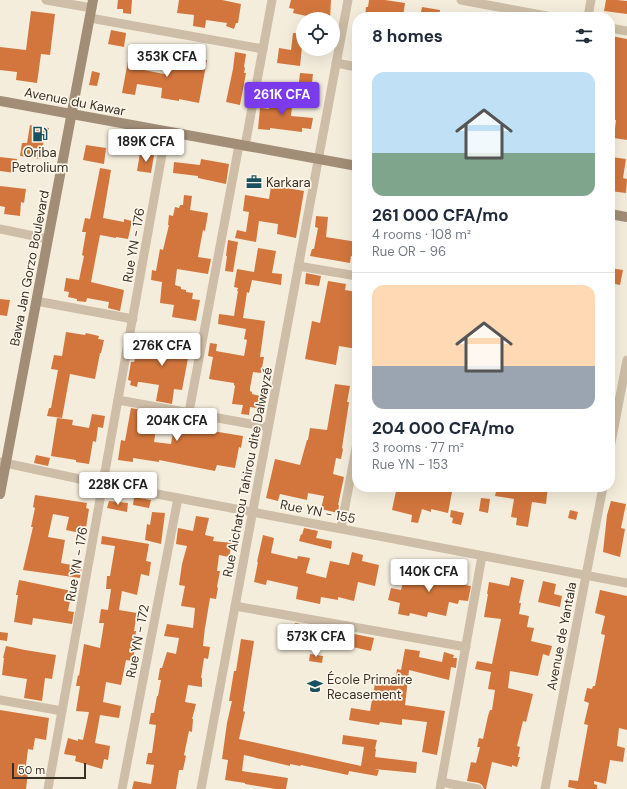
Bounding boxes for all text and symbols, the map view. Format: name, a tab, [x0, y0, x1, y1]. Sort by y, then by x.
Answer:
map controls	[296, 12, 340, 56]
button: locate	[296, 12, 340, 56]
text: 8 homes	[372, 25, 443, 47]
icon: filters	[573, 25, 595, 47]
pin: 353K CFA	[126, 44, 208, 78]
text: 353K CFA	[137, 48, 197, 65]
pin: 261K CFA	[241, 82, 323, 116]
street label: Avenue du Kawar	[23, 83, 127, 120]
text: 261K CFA	[253, 86, 311, 103]
icon: home	[448, 98, 520, 170]
fuel station icon: Oriba Petrolium	[31, 125, 49, 143]
pin: 189K CFA	[105, 129, 187, 163]
text: 189K CFA	[117, 133, 175, 150]
place label: Oriba Petrolium	[12, 144, 68, 176]
office icon: Karkara	[245, 173, 263, 191]
place label: Karkara	[266, 174, 311, 191]
street label: Bawa Jan Gorzo Boulevard	[6, 189, 53, 347]
text: 261 000 CFA/mo	[372, 204, 509, 226]
street label: Rue YN - 176	[119, 207, 148, 284]
text: 4 rooms · 108 m²	[372, 226, 471, 243]
text: Rue OR - 96	[372, 243, 446, 260]
icon: home	[448, 311, 520, 383]
pin: 276K CFA	[121, 333, 203, 367]
text: 276K CFA	[132, 337, 192, 354]
street label: Rue Aichatou Tahirou dite Dalwayzé	[219, 366, 276, 578]
pin: 204K CFA	[136, 408, 218, 442]
text: 204K CFA	[146, 412, 208, 429]
text: 204 000 CFA/mo	[372, 417, 515, 439]
text: 3 rooms · 77 m²	[372, 439, 464, 456]
text: Rue YN - 153	[372, 456, 448, 473]
pin: 228K CFA	[77, 472, 159, 506]
text: 228K CFA	[88, 476, 148, 493]
street label: Rue YN - 155	[279, 496, 357, 527]
street label: Rue YN - 176	[62, 526, 91, 603]
pin: 140K CFA	[388, 559, 470, 593]
text: 140K CFA	[400, 563, 458, 580]
street label: Avenue de Yantala	[543, 581, 580, 692]
street label: Rue YN - 172	[122, 603, 153, 679]
pin: 573K CFA	[275, 624, 357, 658]
text: 573K CFA	[286, 628, 346, 645]
place label: École Primaire Recasement	[327, 670, 412, 703]
school or university icon: École Primaire Recasement	[306, 677, 324, 695]
scale bar	[12, 761, 86, 780]
text: 50 m	[18, 763, 45, 777]

